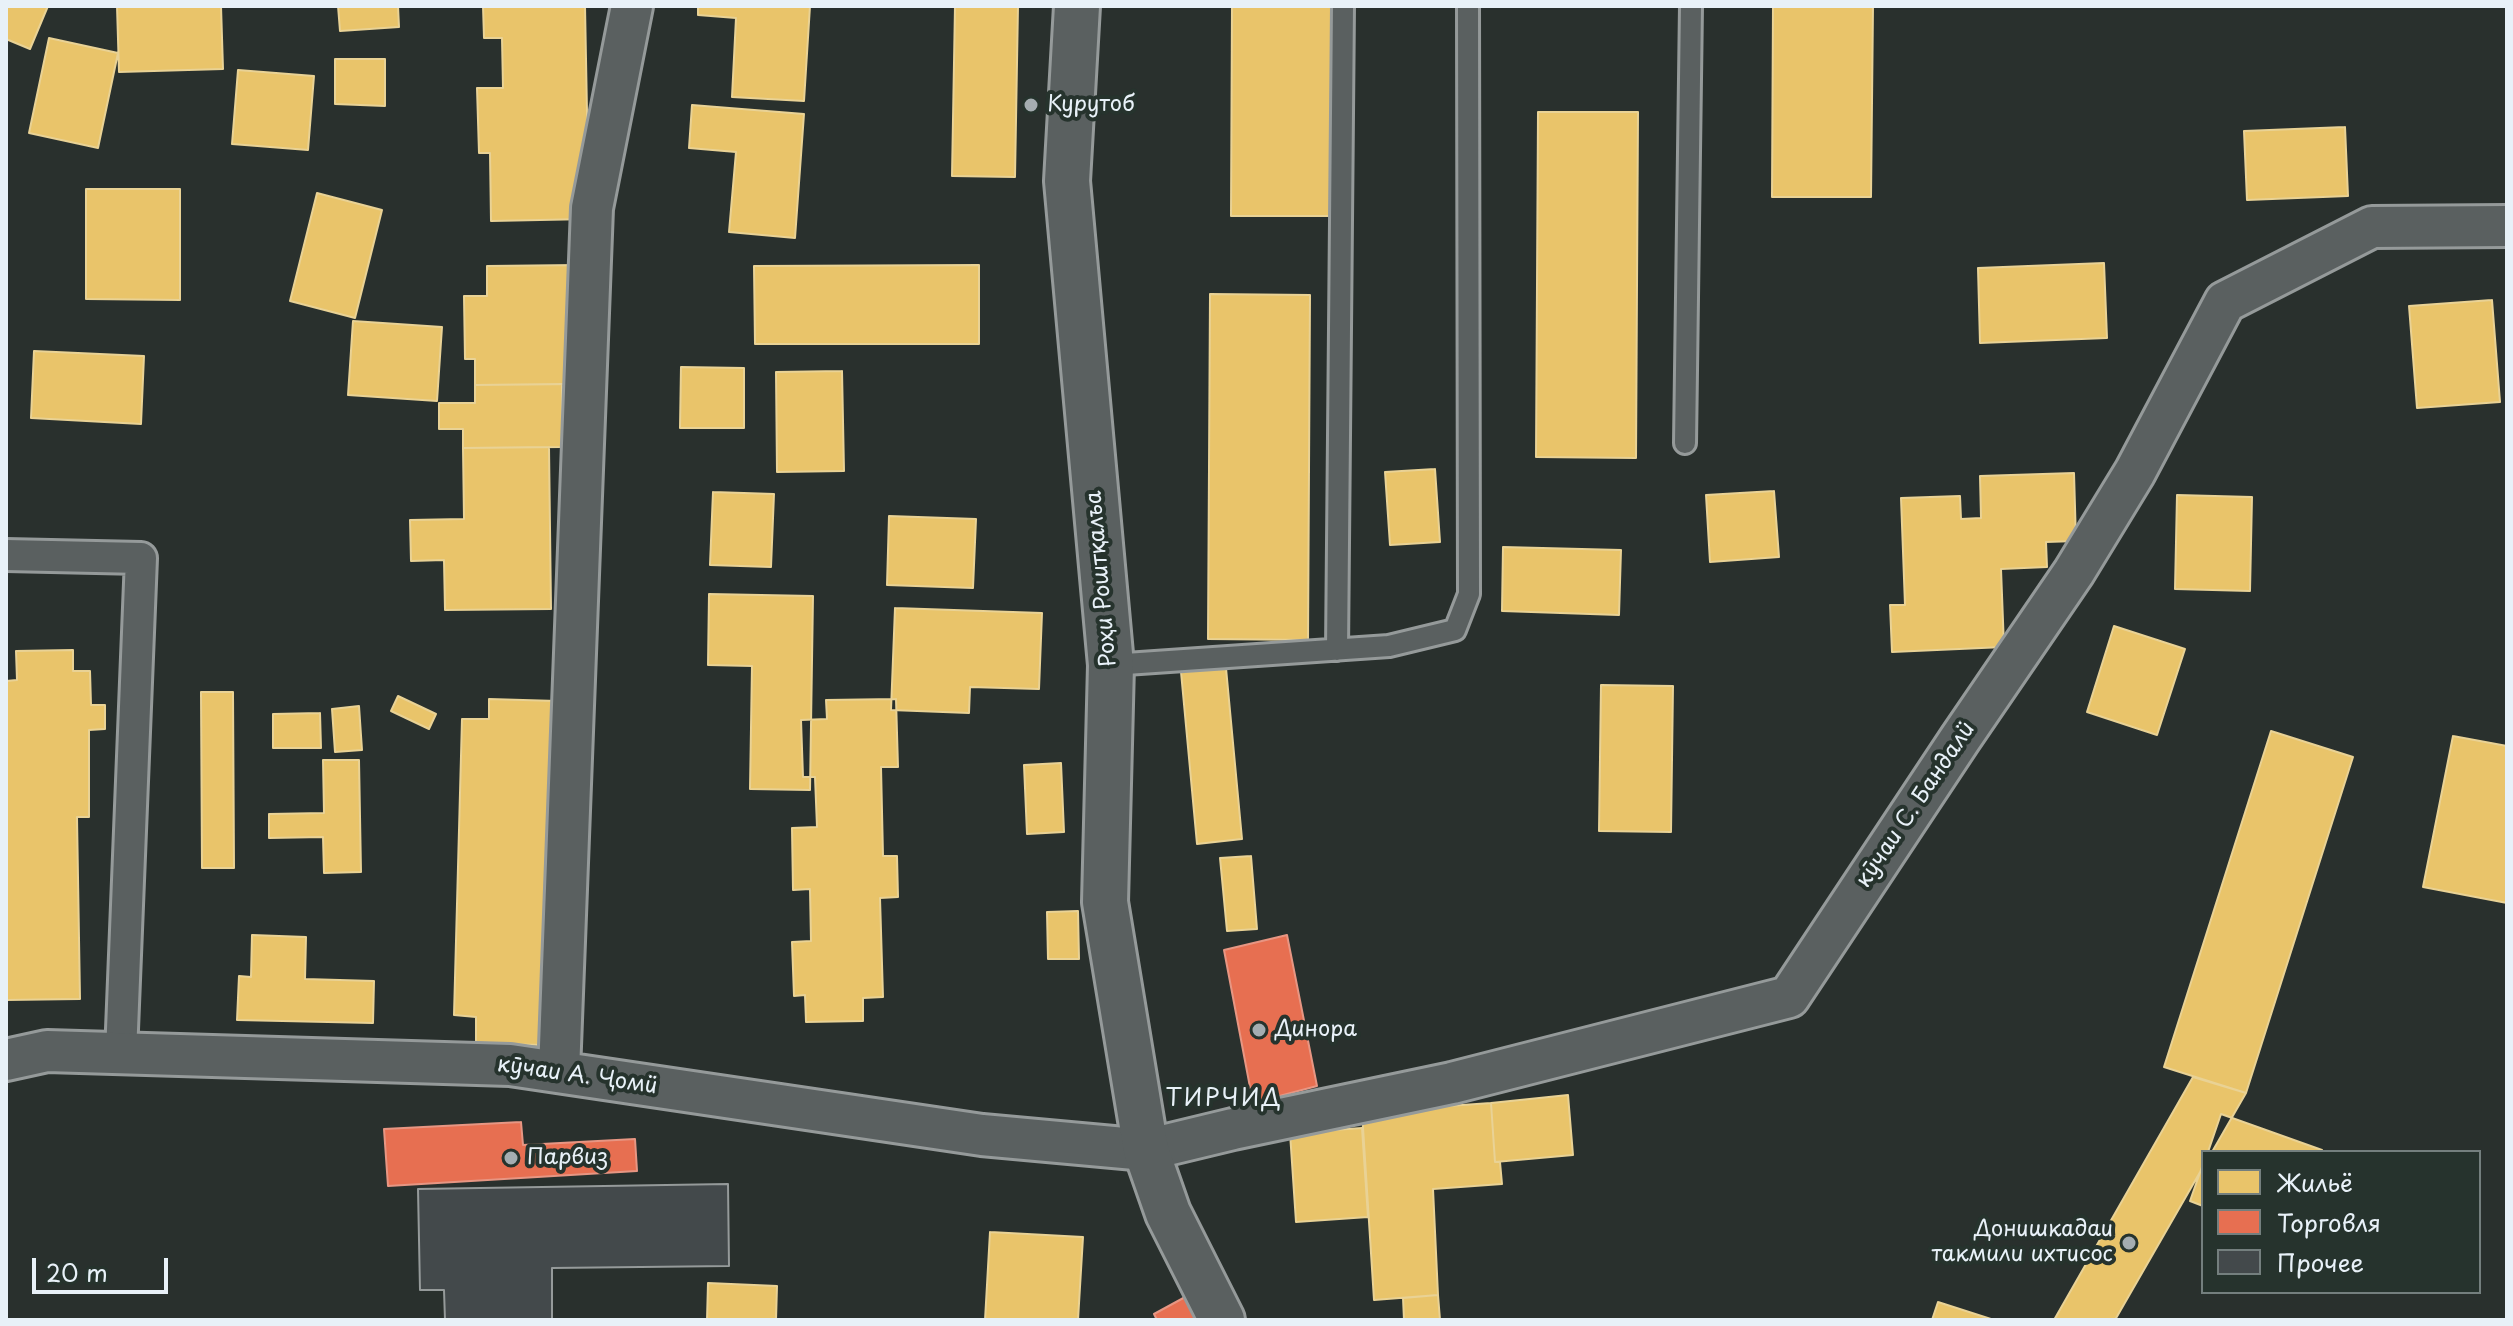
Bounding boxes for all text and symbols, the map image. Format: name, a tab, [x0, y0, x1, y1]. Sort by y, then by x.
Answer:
place label: Курутоб	[1047, 92, 1135, 118]
marker: Курутоб	[1022, 96, 1040, 114]
street label: Роҳи Роштқалъа	[1081, 490, 1123, 668]
street label: кӯчаи С. Бандалӣ	[1851, 717, 1981, 893]
place label: Динора	[1275, 1017, 1357, 1043]
marker: Динора	[1250, 1021, 1268, 1039]
street label: кӯчаи А. Ҷомӣ	[495, 1052, 659, 1100]
district label: ТИРЧИД	[1166, 1085, 1282, 1113]
place label: Парвиз	[527, 1145, 608, 1171]
marker: Парвиз	[502, 1149, 520, 1167]
legend	[2201, 1150, 2481, 1294]
text: Жильё	[2277, 1164, 2353, 1200]
text: Торговля	[2277, 1204, 2381, 1240]
place label: Донишкадаи такмили ихтисос	[1931, 1217, 2113, 1268]
marker: Донишкадаи такмили ихтисос	[2120, 1234, 2138, 1252]
scale bar	[36, 1242, 172, 1292]
text: Прочее	[2277, 1244, 2364, 1280]
text: 20 m	[46, 1254, 108, 1290]

